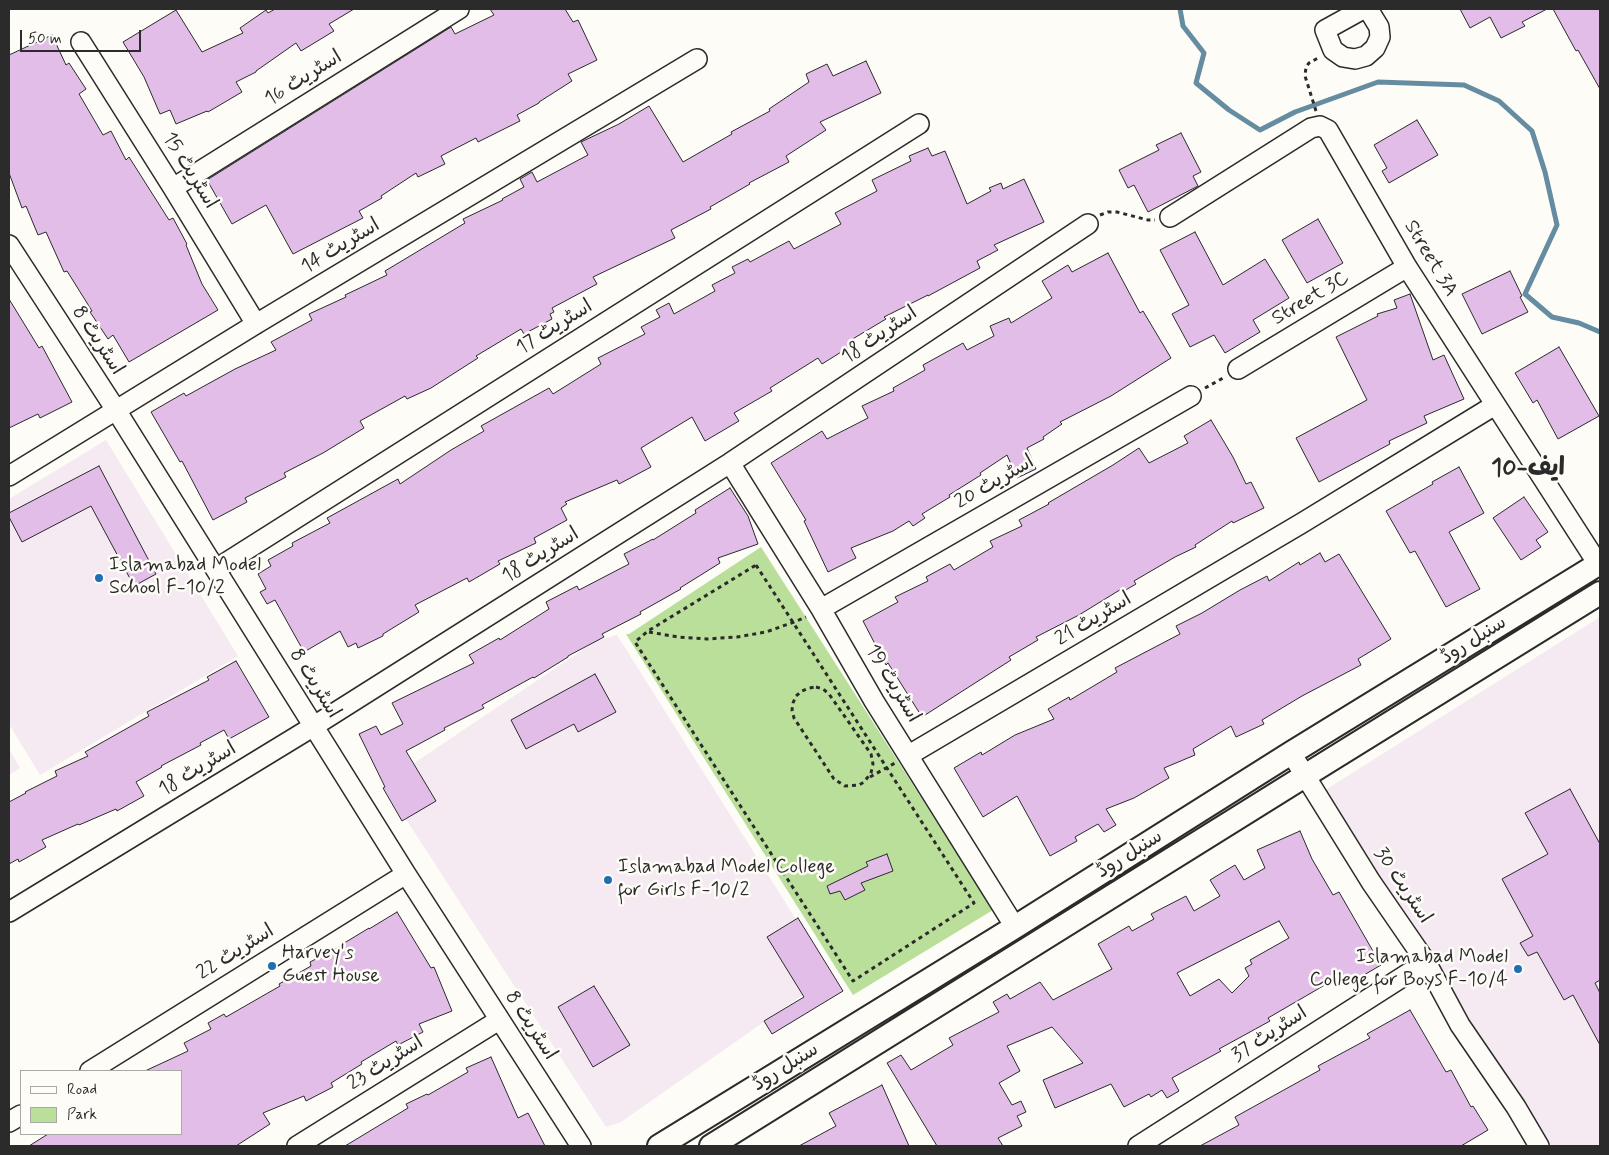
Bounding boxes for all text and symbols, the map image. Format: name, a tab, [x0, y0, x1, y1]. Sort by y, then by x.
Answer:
scale bar	[22, 20, 144, 52]
text: 50 m	[28, 29, 62, 49]
street label: اسٹریٹ 16	[261, 46, 347, 112]
street label: اسٹریٹ 15	[156, 128, 222, 214]
street label: اسٹریٹ 14	[297, 214, 385, 280]
street label: Street 3A	[1398, 216, 1462, 302]
street label: Street 3C	[1268, 267, 1354, 331]
street label: اسٹریٹ 17	[512, 295, 598, 361]
street label: اسٹریٹ 8	[66, 302, 128, 380]
street label: اسٹریٹ 18	[838, 302, 922, 370]
street label: اسٹریٹ 20	[951, 451, 1039, 515]
district label: ایف-10	[1491, 455, 1565, 485]
street label: اسٹریٹ 18	[498, 523, 584, 589]
place label: Islamabad Model School F-10/2	[109, 554, 261, 601]
marker: Islamabad Model School F-10/2	[93, 572, 105, 584]
street label: اسٹریٹ 21	[1051, 588, 1137, 652]
street label: سنبل روڈ	[1436, 611, 1512, 671]
street label: اسٹریٹ 19	[859, 640, 925, 728]
street label: اسٹریٹ 8	[283, 645, 345, 723]
street label: اسٹریٹ 18	[155, 737, 241, 803]
street label: سنبل روڈ	[1092, 825, 1168, 885]
street label: اسٹریٹ 30	[1368, 843, 1436, 929]
place label: Islamabad Model College for Girls F-10/2	[618, 856, 835, 903]
marker: Islamabad Model College for Girls F-10/2	[602, 874, 614, 886]
street label: اسٹریٹ 22	[193, 920, 279, 986]
place label: Harvey's Guest House	[282, 942, 380, 989]
place label: Islamabad Model College for Boys F-10/4	[1310, 946, 1508, 993]
marker: Harvey's Guest House	[266, 960, 278, 972]
marker: Islamabad Model College for Boys F-10/4	[1512, 963, 1524, 975]
street label: اسٹریٹ 8	[499, 987, 561, 1065]
street label: اسٹریٹ 37	[1228, 1002, 1312, 1068]
street label: اسٹریٹ 23	[344, 1031, 428, 1097]
street label: سنبل روڈ	[748, 1038, 824, 1098]
legend	[20, 1070, 182, 1135]
text: Road	[67, 1080, 97, 1100]
text: Park	[67, 1105, 97, 1125]

